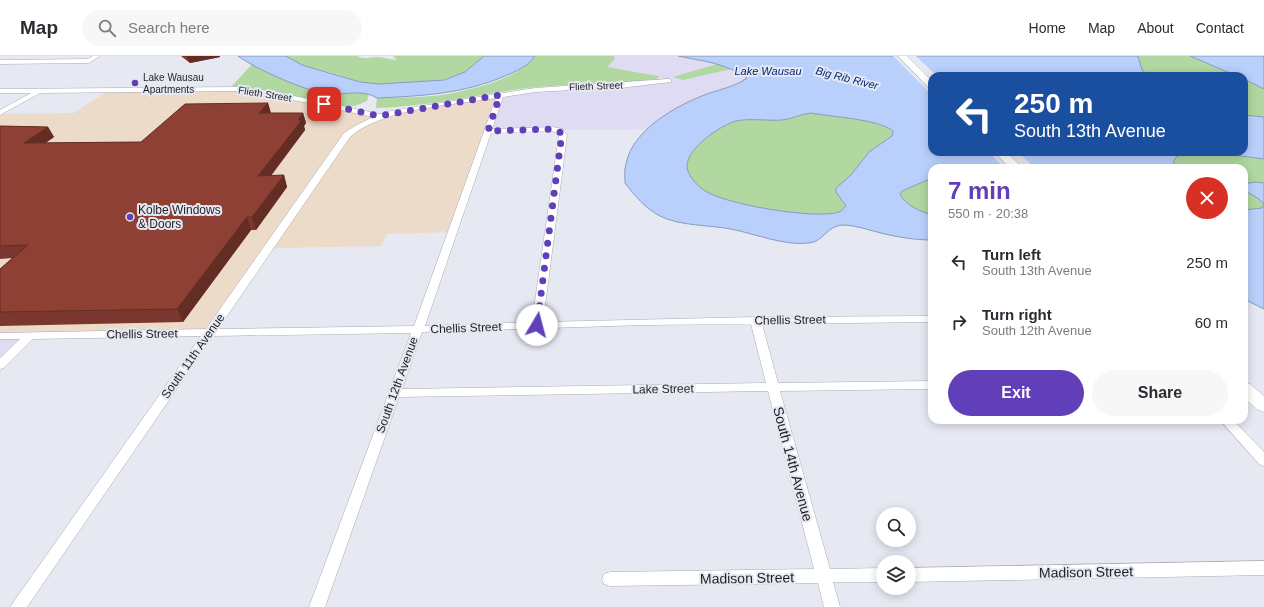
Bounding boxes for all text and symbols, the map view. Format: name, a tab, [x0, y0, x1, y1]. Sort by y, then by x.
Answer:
search box	[82, 10, 362, 46]
text: Map	[20, 17, 58, 38]
icon: search	[96, 17, 118, 39]
text: Search here	[128, 19, 210, 36]
text: Home	[1029, 20, 1066, 36]
text: Map	[1088, 20, 1115, 36]
text: About	[1137, 20, 1174, 36]
text: Contact	[1196, 20, 1244, 36]
water label: Big Rib River	[814, 64, 881, 92]
water label: Lake Wausau	[734, 65, 802, 77]
place label: Lake Wausau Apartments	[143, 72, 204, 95]
marker: Lake Wausau Apartments	[130, 78, 140, 88]
street label: Flieth Street	[569, 80, 623, 92]
street label: Flieth Street	[238, 84, 293, 104]
pin	[307, 87, 341, 121]
icon: left	[948, 88, 1000, 140]
text: 250 m	[1014, 88, 1093, 119]
icon: arrive	[313, 93, 335, 115]
text: South 13th Avenue	[1014, 121, 1166, 141]
text: 7 min	[948, 177, 1011, 204]
button: close	[1186, 177, 1228, 219]
place label: Kolbe Windows & Doors	[138, 203, 221, 231]
text: 550 m · 20:38	[948, 206, 1028, 221]
marker: Kolbe Windows & Doors	[125, 212, 135, 222]
text: Turn left	[982, 246, 1041, 263]
icon: left	[948, 251, 970, 273]
text: 250 m	[1186, 254, 1228, 271]
text: South 13th Avenue	[982, 263, 1092, 278]
position arrow	[516, 304, 558, 346]
text: Turn right	[982, 306, 1052, 323]
street label: South 11th Avenue	[158, 311, 228, 401]
icon: right	[948, 311, 970, 333]
street label: Chellis Street	[754, 312, 826, 328]
text: 60 m	[1195, 314, 1228, 331]
street label: Chellis Street	[430, 320, 503, 336]
text: South 12th Avenue	[982, 323, 1092, 338]
street label: Chellis Street	[106, 326, 178, 342]
street label: South 12th Avenue	[373, 335, 421, 435]
button: Exit	[948, 370, 1084, 416]
button: Share	[1092, 370, 1228, 416]
street label: Lake Street	[632, 381, 694, 397]
street label: South 14th Avenue	[770, 405, 816, 523]
map controls	[876, 507, 916, 595]
button: search	[876, 507, 916, 547]
button: layers	[876, 555, 916, 595]
street label: Madison Street	[1039, 563, 1133, 581]
street label: Madison Street	[700, 569, 794, 587]

